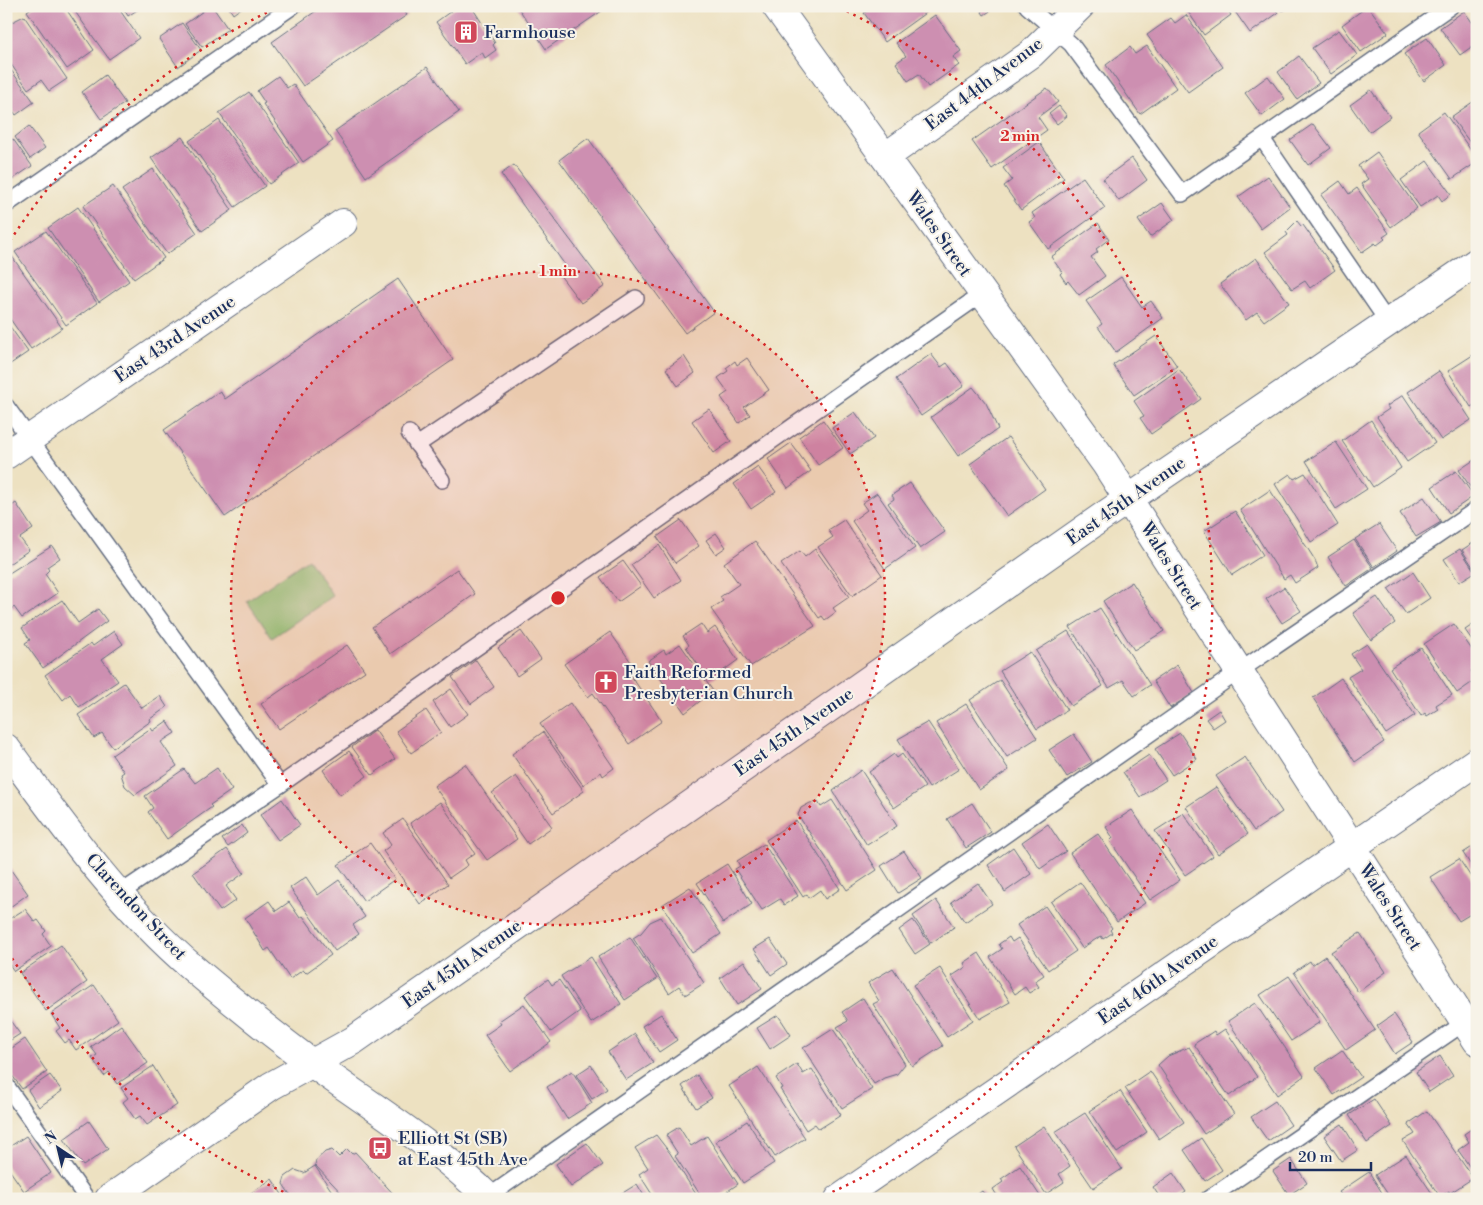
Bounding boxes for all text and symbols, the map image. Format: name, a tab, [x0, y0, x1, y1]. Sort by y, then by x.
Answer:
building icon: Farmhouse	[453, 19, 479, 45]
place label: Farmhouse	[484, 21, 576, 44]
street label: East 44th Avenue	[920, 32, 1048, 136]
text: 2 min	[1000, 127, 1040, 146]
street label: Wales Street	[901, 186, 977, 282]
text: 1 min	[539, 262, 577, 281]
street label: East 43rd Avenue	[110, 290, 240, 388]
street label: East 45th Avenue	[1062, 451, 1190, 551]
street label: Wales Street	[1134, 517, 1207, 615]
centre of rings	[549, 589, 567, 607]
place label: Faith Reformed Presbyterian Church	[624, 661, 794, 705]
church icon: Faith Reformed Presbyterian Church	[593, 669, 619, 695]
street label: East 45th Avenue	[730, 682, 858, 782]
street label: Clarendon Street	[81, 849, 192, 966]
street label: Wales Street	[1353, 858, 1427, 955]
street label: East 45th Avenue	[398, 914, 526, 1014]
street label: East 46th Avenue	[1093, 930, 1223, 1030]
north arrow	[32, 1122, 82, 1172]
place label: Elliott St (SB) at East 45th Ave	[398, 1127, 528, 1171]
text: N	[41, 1128, 61, 1149]
bus stop icon: Elliott St (SB) at East 45th Ave	[367, 1135, 393, 1161]
scale bar	[1290, 1140, 1372, 1172]
text: 20 m	[1298, 1148, 1333, 1167]

